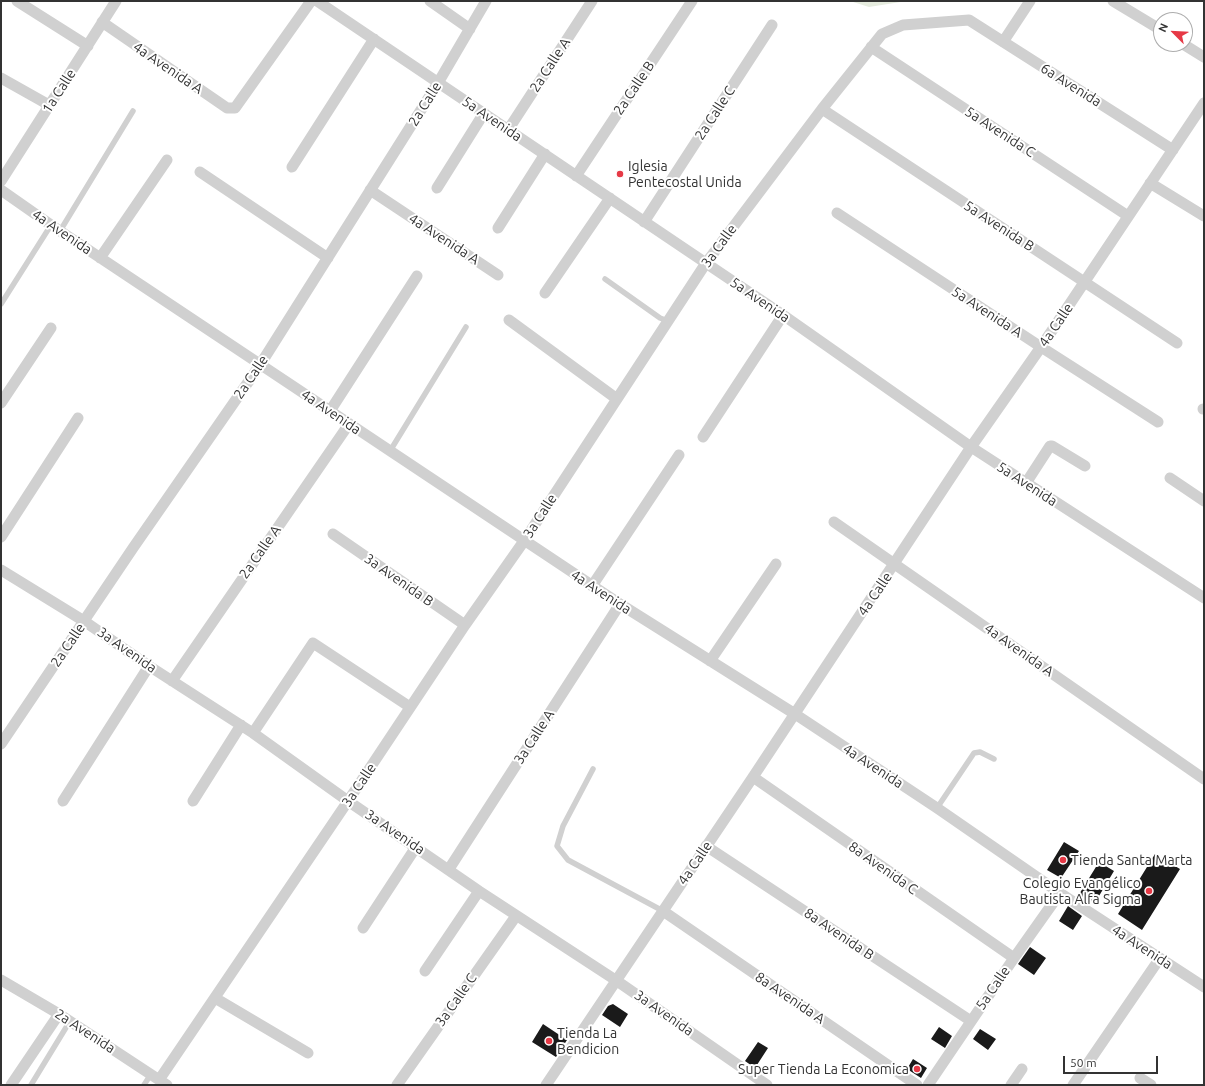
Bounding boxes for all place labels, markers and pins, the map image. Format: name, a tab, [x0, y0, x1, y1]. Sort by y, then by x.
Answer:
place label: Iglesia Pentecostal Unida	[628, 158, 742, 190]
marker: Iglesia Pentecostal Unida	[615, 169, 625, 179]
place label: Tienda Santa Marta	[1071, 852, 1193, 868]
marker: Tienda Santa Marta	[1058, 855, 1068, 865]
place label: Colegio Evangélico Bautista Alfa Sigma	[1020, 875, 1141, 908]
marker: Colegio Evangélico Bautista Alfa Sigma	[1144, 886, 1154, 896]
place label: Tienda La Bendicion	[557, 1025, 619, 1058]
marker: Tienda La Bendicion	[544, 1036, 554, 1046]
place label: Super Tienda La Economica	[738, 1061, 909, 1077]
marker: Super Tienda La Economica	[912, 1064, 922, 1074]

